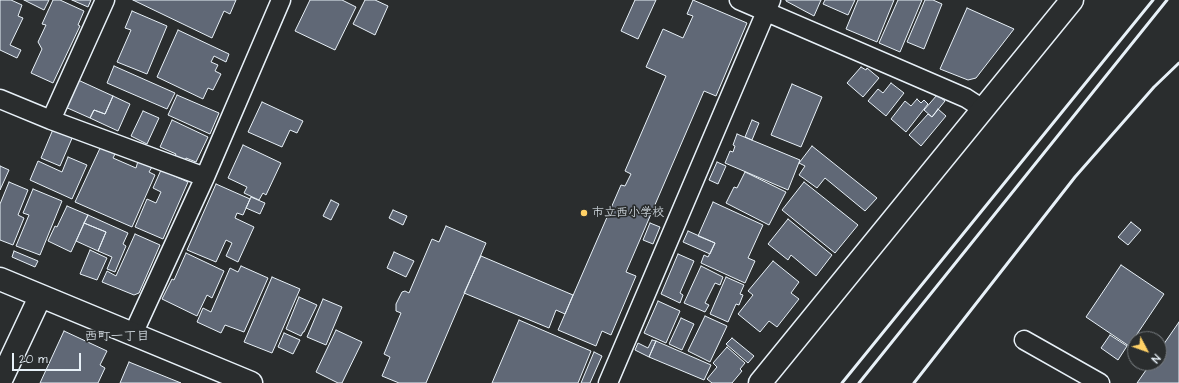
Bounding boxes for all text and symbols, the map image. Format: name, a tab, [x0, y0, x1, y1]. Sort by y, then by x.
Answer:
place label: 市立西小学校	[592, 206, 664, 220]
marker: 市立西小学校	[579, 208, 589, 218]
district label: 西町一丁目	[85, 329, 149, 345]
north arrow	[1127, 331, 1167, 371]
scale bar	[14, 345, 83, 371]
text: 20 m	[19, 351, 48, 368]
text: N	[1148, 351, 1164, 366]

